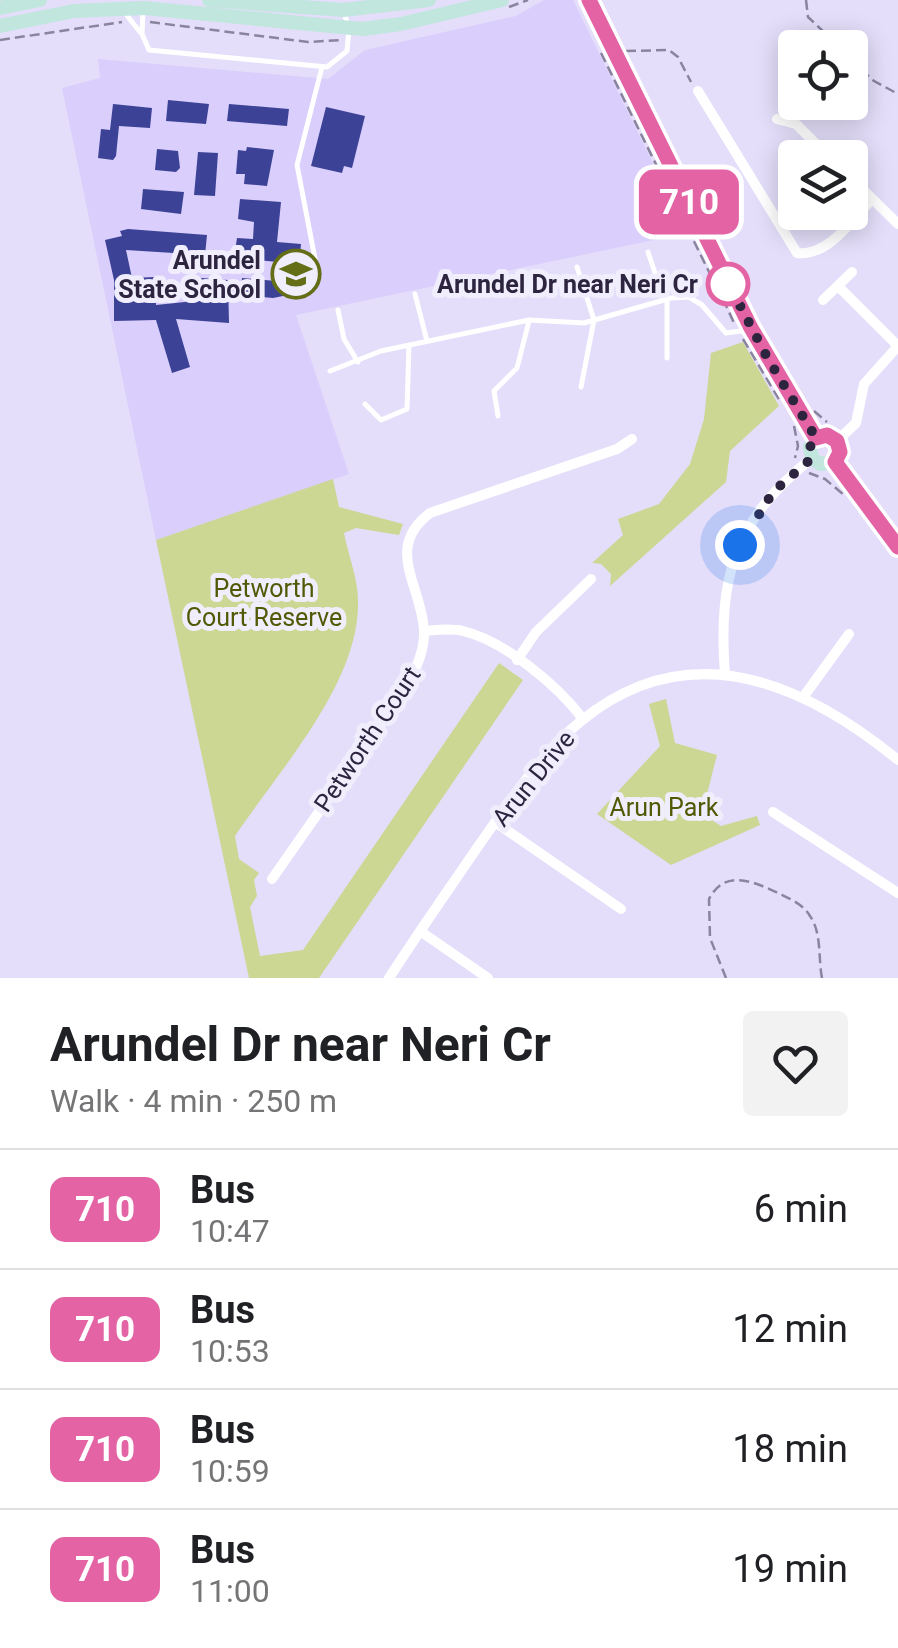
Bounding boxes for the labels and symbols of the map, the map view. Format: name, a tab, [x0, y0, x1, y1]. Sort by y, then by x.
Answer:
line badge: 710	[632, 170, 746, 234]
place label: Arundel State School	[118, 246, 261, 304]
school or university icon: Arundel State School	[270, 248, 322, 300]
marker: Arundel Dr near Neri Cr	[707, 263, 749, 305]
place label: Arundel Dr near Neri Cr	[437, 270, 698, 299]
your location	[715, 520, 765, 570]
park label: Petworth Court Reserve	[186, 574, 342, 632]
street label: Petworth Court	[308, 661, 427, 817]
street label: Arun Drive	[486, 725, 581, 832]
park label: Arun Park	[610, 793, 719, 822]

